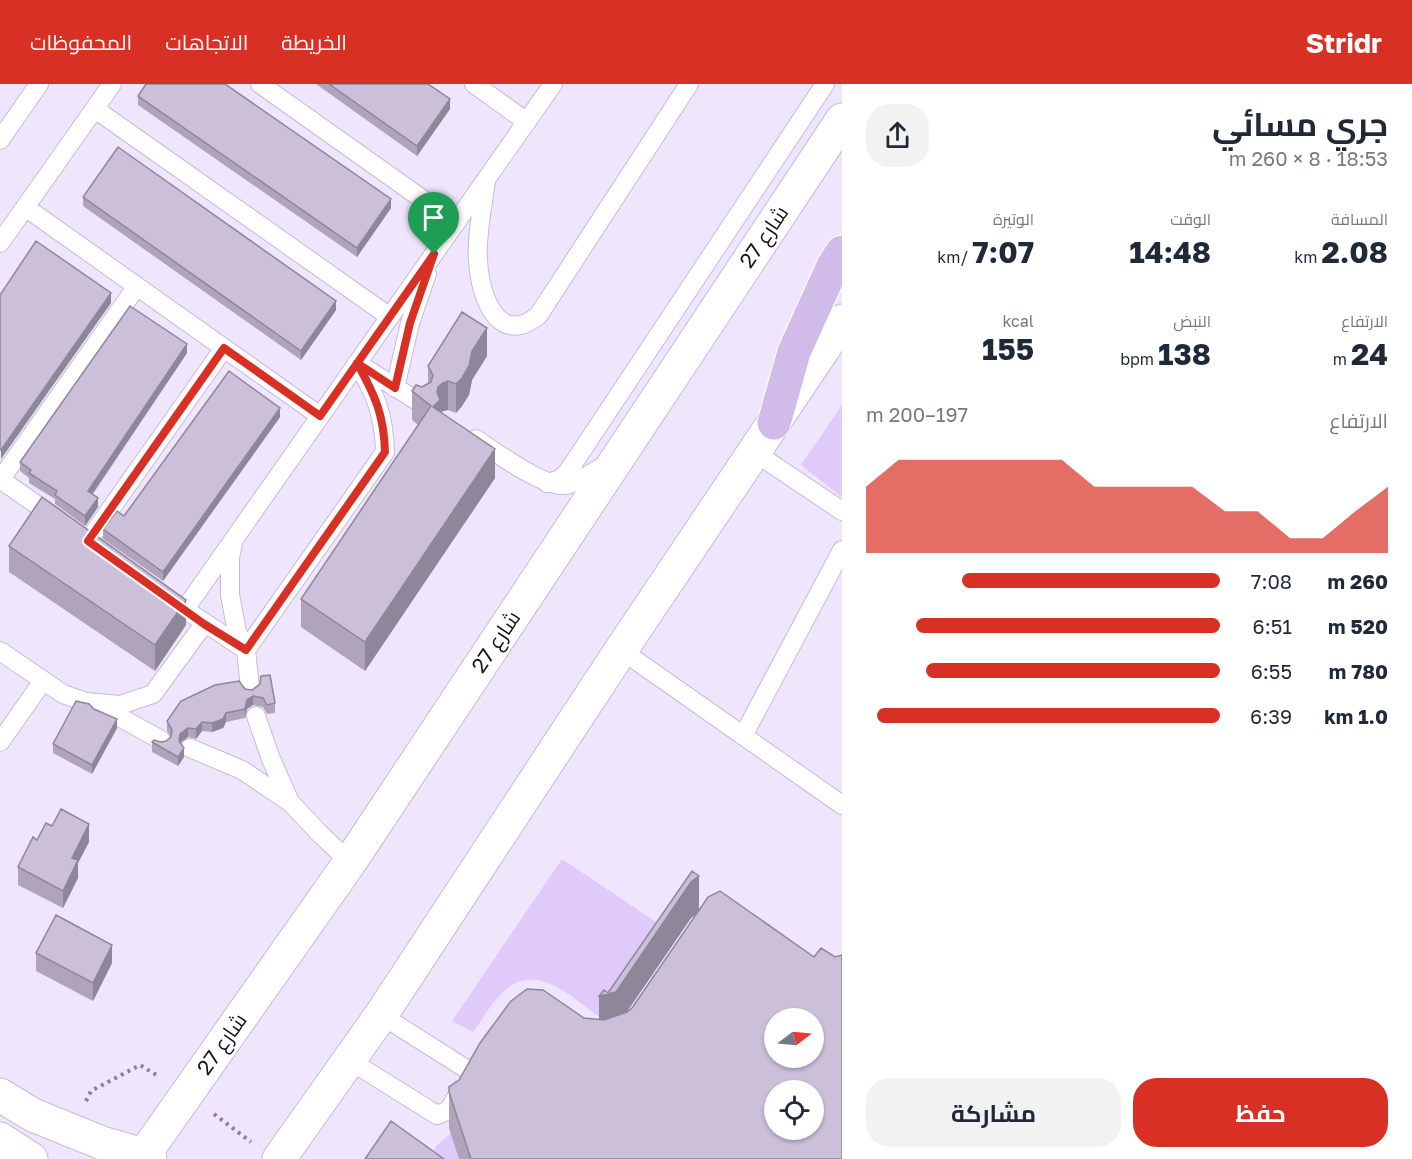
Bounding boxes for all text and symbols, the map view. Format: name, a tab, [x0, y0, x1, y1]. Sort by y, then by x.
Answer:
text: Stridr	[1306, 26, 1382, 59]
text: المحفوظات	[30, 29, 132, 55]
text: الاتجاهات	[165, 29, 248, 55]
text: الخريطة	[281, 29, 347, 55]
button: share	[866, 104, 929, 167]
text: جري مسائي	[1212, 104, 1388, 143]
text: 18:53 · 8 × 260 m	[1229, 146, 1388, 170]
pin	[408, 192, 459, 254]
street label: شارع 27	[733, 200, 795, 274]
icon: arrive	[417, 201, 450, 234]
text: الوتيرة	[993, 209, 1034, 229]
text: الوقت	[1170, 209, 1211, 229]
text: المسافة	[1331, 209, 1388, 229]
text: 7:07	[972, 234, 1034, 270]
text: 14:48	[1129, 234, 1211, 270]
text: 2.08	[1321, 234, 1388, 270]
text: /km	[937, 247, 972, 267]
text: km	[1294, 247, 1321, 267]
text: kcal	[1002, 311, 1034, 331]
text: النبض	[1173, 311, 1211, 331]
text: الارتفاع	[1341, 311, 1388, 331]
text: 155	[982, 331, 1034, 367]
text: 138	[1158, 336, 1211, 372]
text: 24	[1351, 336, 1388, 372]
text: bpm	[1120, 349, 1158, 369]
text: m	[1333, 349, 1351, 369]
text: 197–200 m	[866, 402, 968, 426]
text: الارتفاع	[1329, 408, 1388, 432]
text: 7:08	[1251, 569, 1292, 593]
text: 260 m	[1328, 569, 1388, 593]
street label: شارع 27	[465, 605, 527, 679]
text: 6:51	[1253, 614, 1292, 638]
text: 520 m	[1328, 614, 1388, 638]
text: 6:55	[1251, 659, 1292, 683]
text: 780 m	[1329, 659, 1388, 683]
text: 6:39	[1250, 704, 1292, 728]
text: 1.0 km	[1324, 704, 1388, 728]
street label: شارع 27	[191, 1008, 253, 1080]
north arrow	[764, 1008, 824, 1068]
map controls	[764, 1008, 824, 1140]
button: مشاركة	[866, 1078, 1121, 1147]
button: حفظ	[1133, 1078, 1388, 1147]
button: locate	[764, 1080, 824, 1140]

